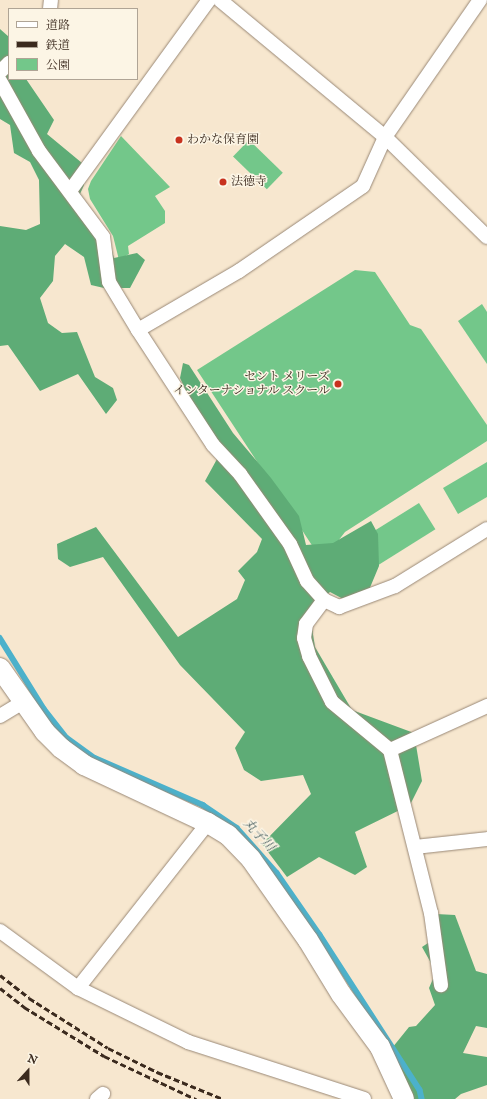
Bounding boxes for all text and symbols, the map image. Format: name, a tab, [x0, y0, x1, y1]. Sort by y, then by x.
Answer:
legend	[8, 8, 138, 80]
text: 道路	[46, 18, 70, 33]
text: 鉄道	[46, 38, 70, 53]
text: 公園	[46, 58, 70, 73]
place label: わかな保育園	[187, 133, 259, 147]
marker: わかな保育園	[174, 135, 184, 145]
place label: 法徳寺	[231, 175, 267, 189]
marker: 法徳寺	[218, 177, 228, 187]
place label: セント メリーズ インターナショナル スクール	[171, 370, 330, 398]
marker: セント メリーズ インターナショナル スクール	[333, 379, 343, 389]
water label: 丸子川	[239, 816, 277, 856]
north arrow	[8, 1051, 48, 1091]
text: N	[25, 1052, 39, 1068]

